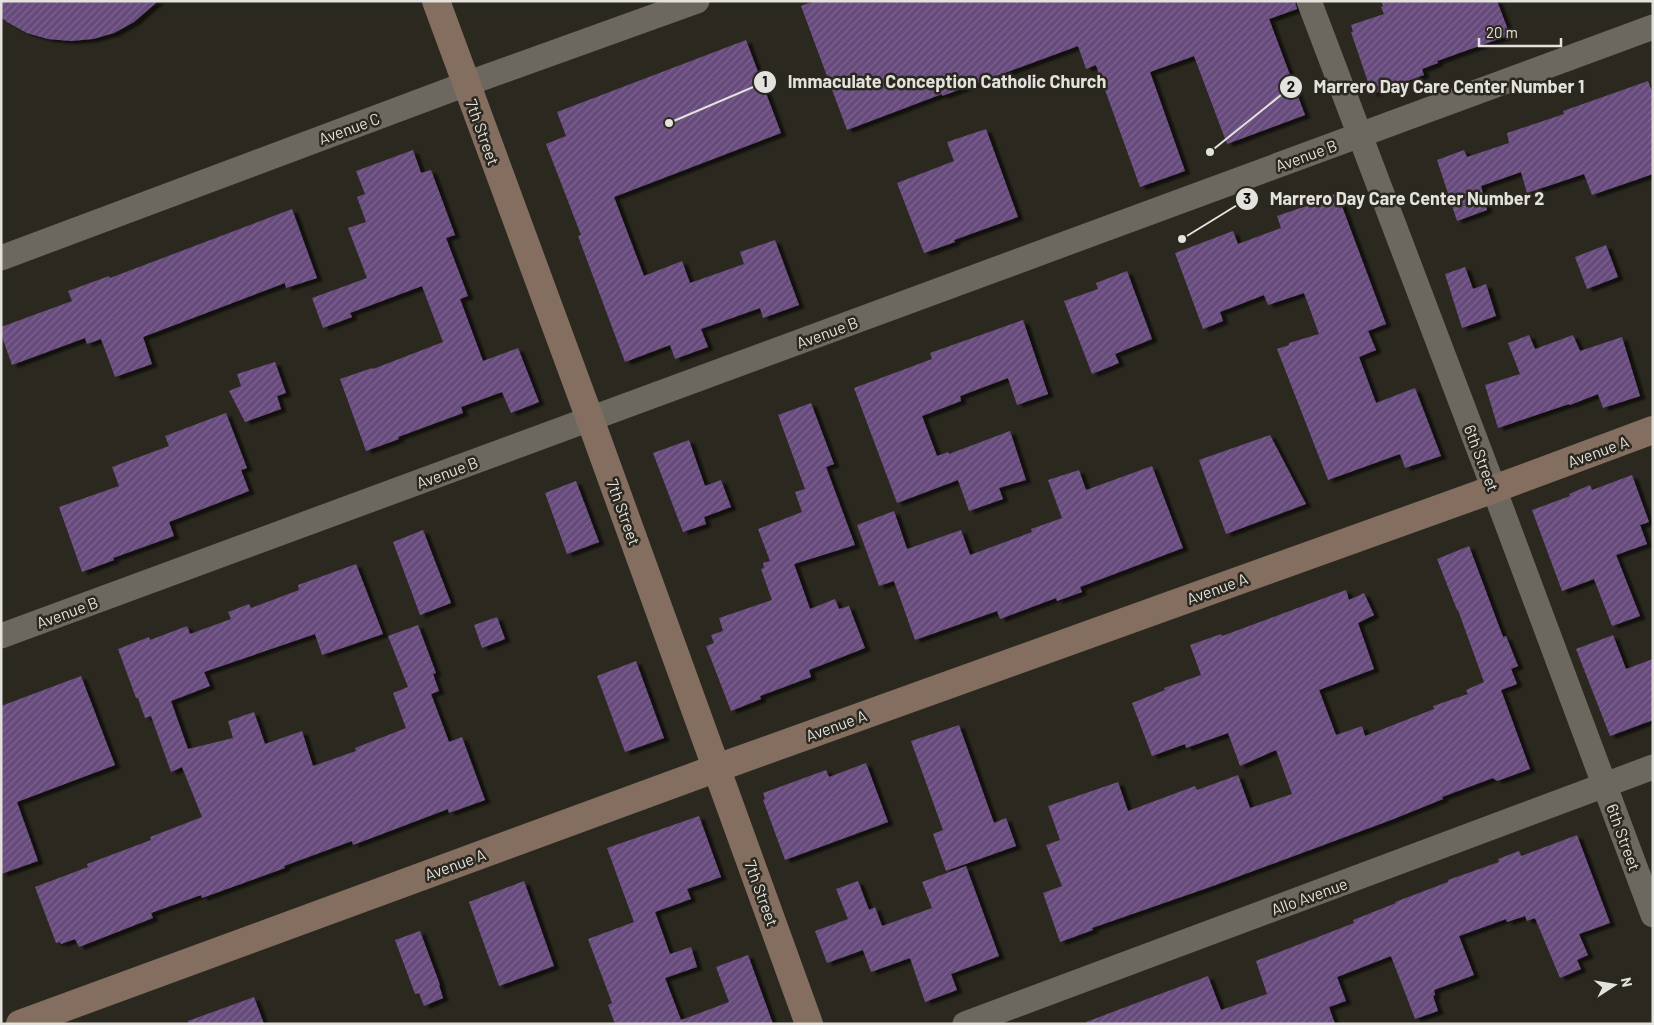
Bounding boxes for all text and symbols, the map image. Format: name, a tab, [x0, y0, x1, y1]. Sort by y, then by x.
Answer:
scale bar	[1479, 15, 1562, 47]
text: 20 m	[1486, 23, 1518, 41]
callout: Immaculate Conception Catholic Church	[752, 66, 1116, 99]
text: Immaculate Conception Catholic Church	[788, 70, 1106, 92]
callout: Marrero Day Care Center Number 1	[1279, 71, 1595, 104]
text: 1	[762, 72, 768, 90]
text: Marrero Day Care Center Number 1	[1314, 75, 1584, 97]
text: 2	[1287, 77, 1295, 95]
street label: 7th Street	[462, 96, 504, 168]
street label: Avenue C	[316, 108, 382, 148]
street label: Avenue B	[1273, 135, 1339, 175]
callout: Marrero Day Care Center Number 2	[1234, 182, 1554, 215]
text: Marrero Day Care Center Number 2	[1270, 187, 1544, 209]
text: 3	[1243, 189, 1251, 207]
street label: Avenue B	[794, 312, 860, 352]
street label: 6th Street	[1461, 422, 1503, 494]
street label: Avenue A	[1565, 431, 1631, 471]
street label: Avenue B	[414, 452, 480, 492]
street label: 7th Street	[603, 476, 645, 548]
street label: Avenue A	[1184, 568, 1250, 608]
street label: Avenue B	[34, 592, 100, 632]
street label: Avenue A	[803, 705, 869, 745]
street label: 6th Street	[1603, 801, 1645, 873]
street label: Avenue A	[422, 844, 488, 884]
street label: 7th Street	[741, 857, 783, 929]
street label: Allo Avenue	[1268, 873, 1350, 919]
north arrow	[1589, 960, 1639, 1010]
text: N	[1618, 976, 1636, 989]

